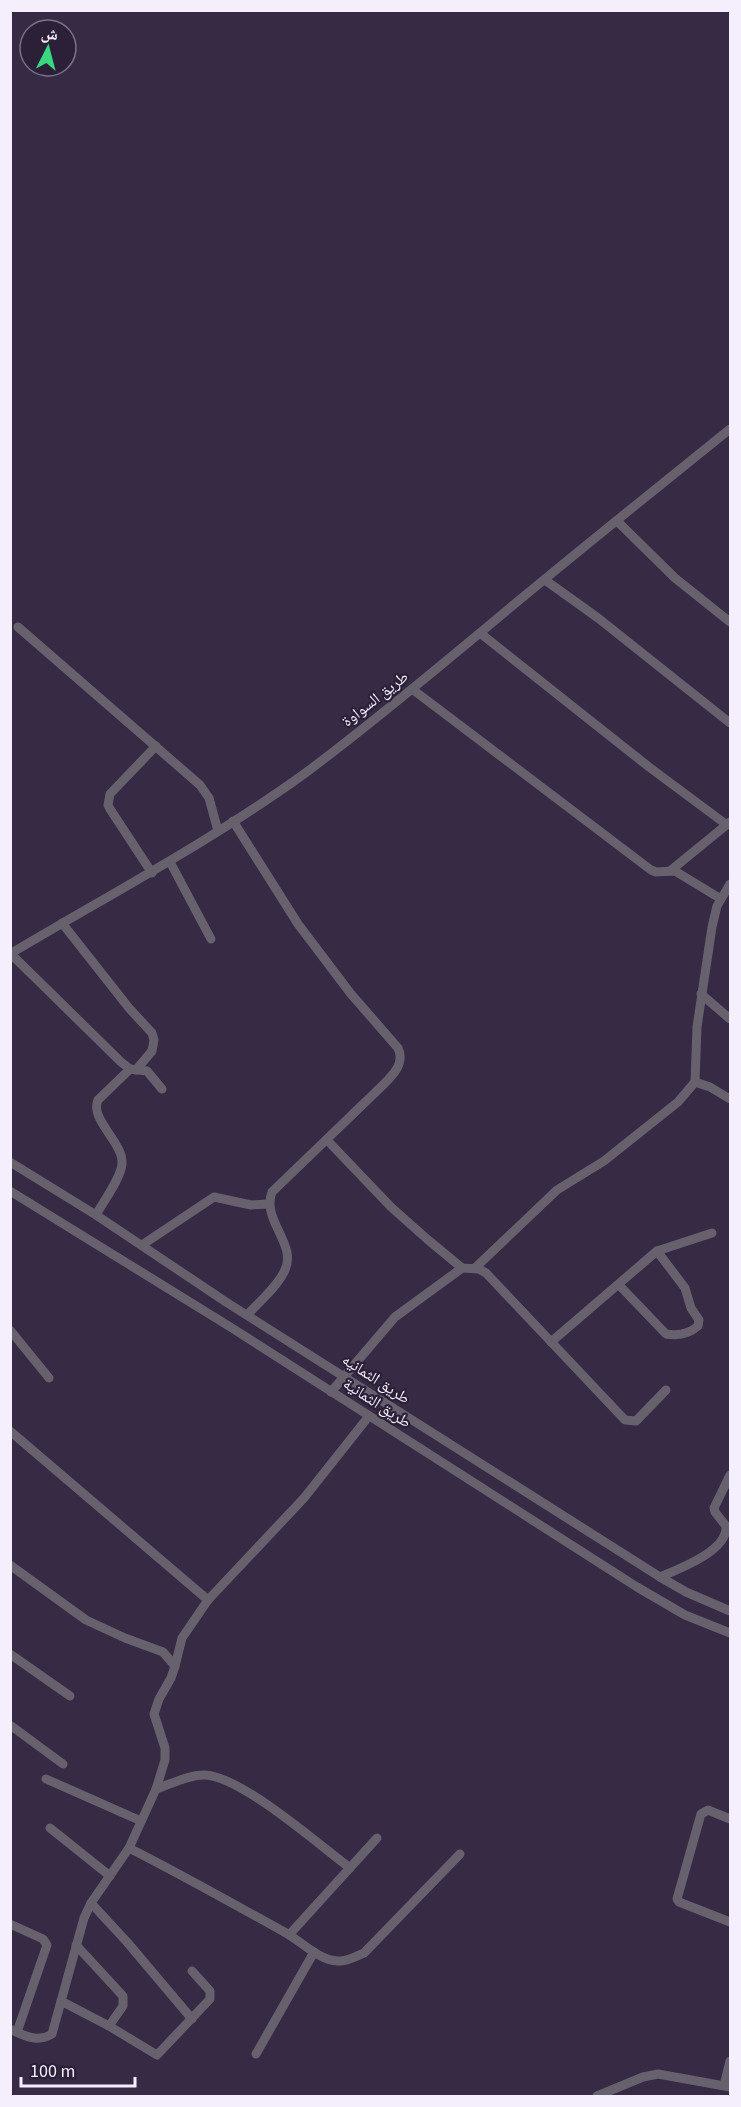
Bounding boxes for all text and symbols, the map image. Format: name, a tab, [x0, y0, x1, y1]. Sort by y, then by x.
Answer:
north arrow	[18, 18, 78, 78]
text: ش	[40, 22, 59, 46]
street label: طريق السواوة	[337, 666, 413, 732]
street label: طريق الثمانيه	[338, 1349, 414, 1409]
street label: طريق الثمانية	[339, 1373, 415, 1433]
scale bar	[21, 2050, 135, 2088]
text: 100 m	[30, 2059, 75, 2084]

